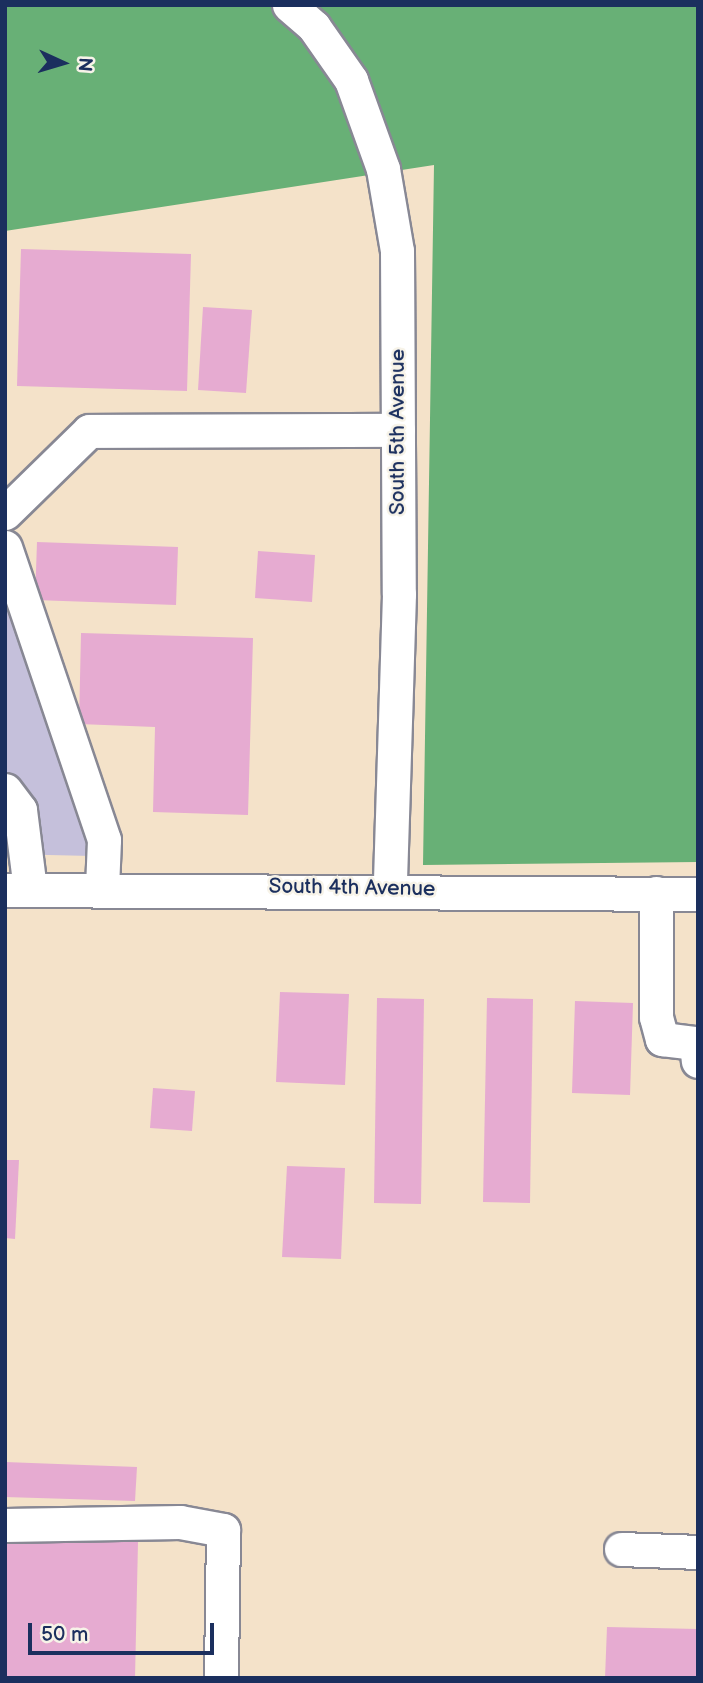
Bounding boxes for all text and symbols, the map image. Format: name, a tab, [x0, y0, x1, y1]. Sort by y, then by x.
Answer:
north arrow	[28, 28, 98, 98]
text: N	[72, 57, 96, 72]
street label: South 5th Avenue	[385, 349, 411, 515]
street label: South 4th Avenue	[268, 874, 436, 902]
scale bar	[32, 1610, 217, 1654]
text: 50 m	[41, 1622, 88, 1647]

